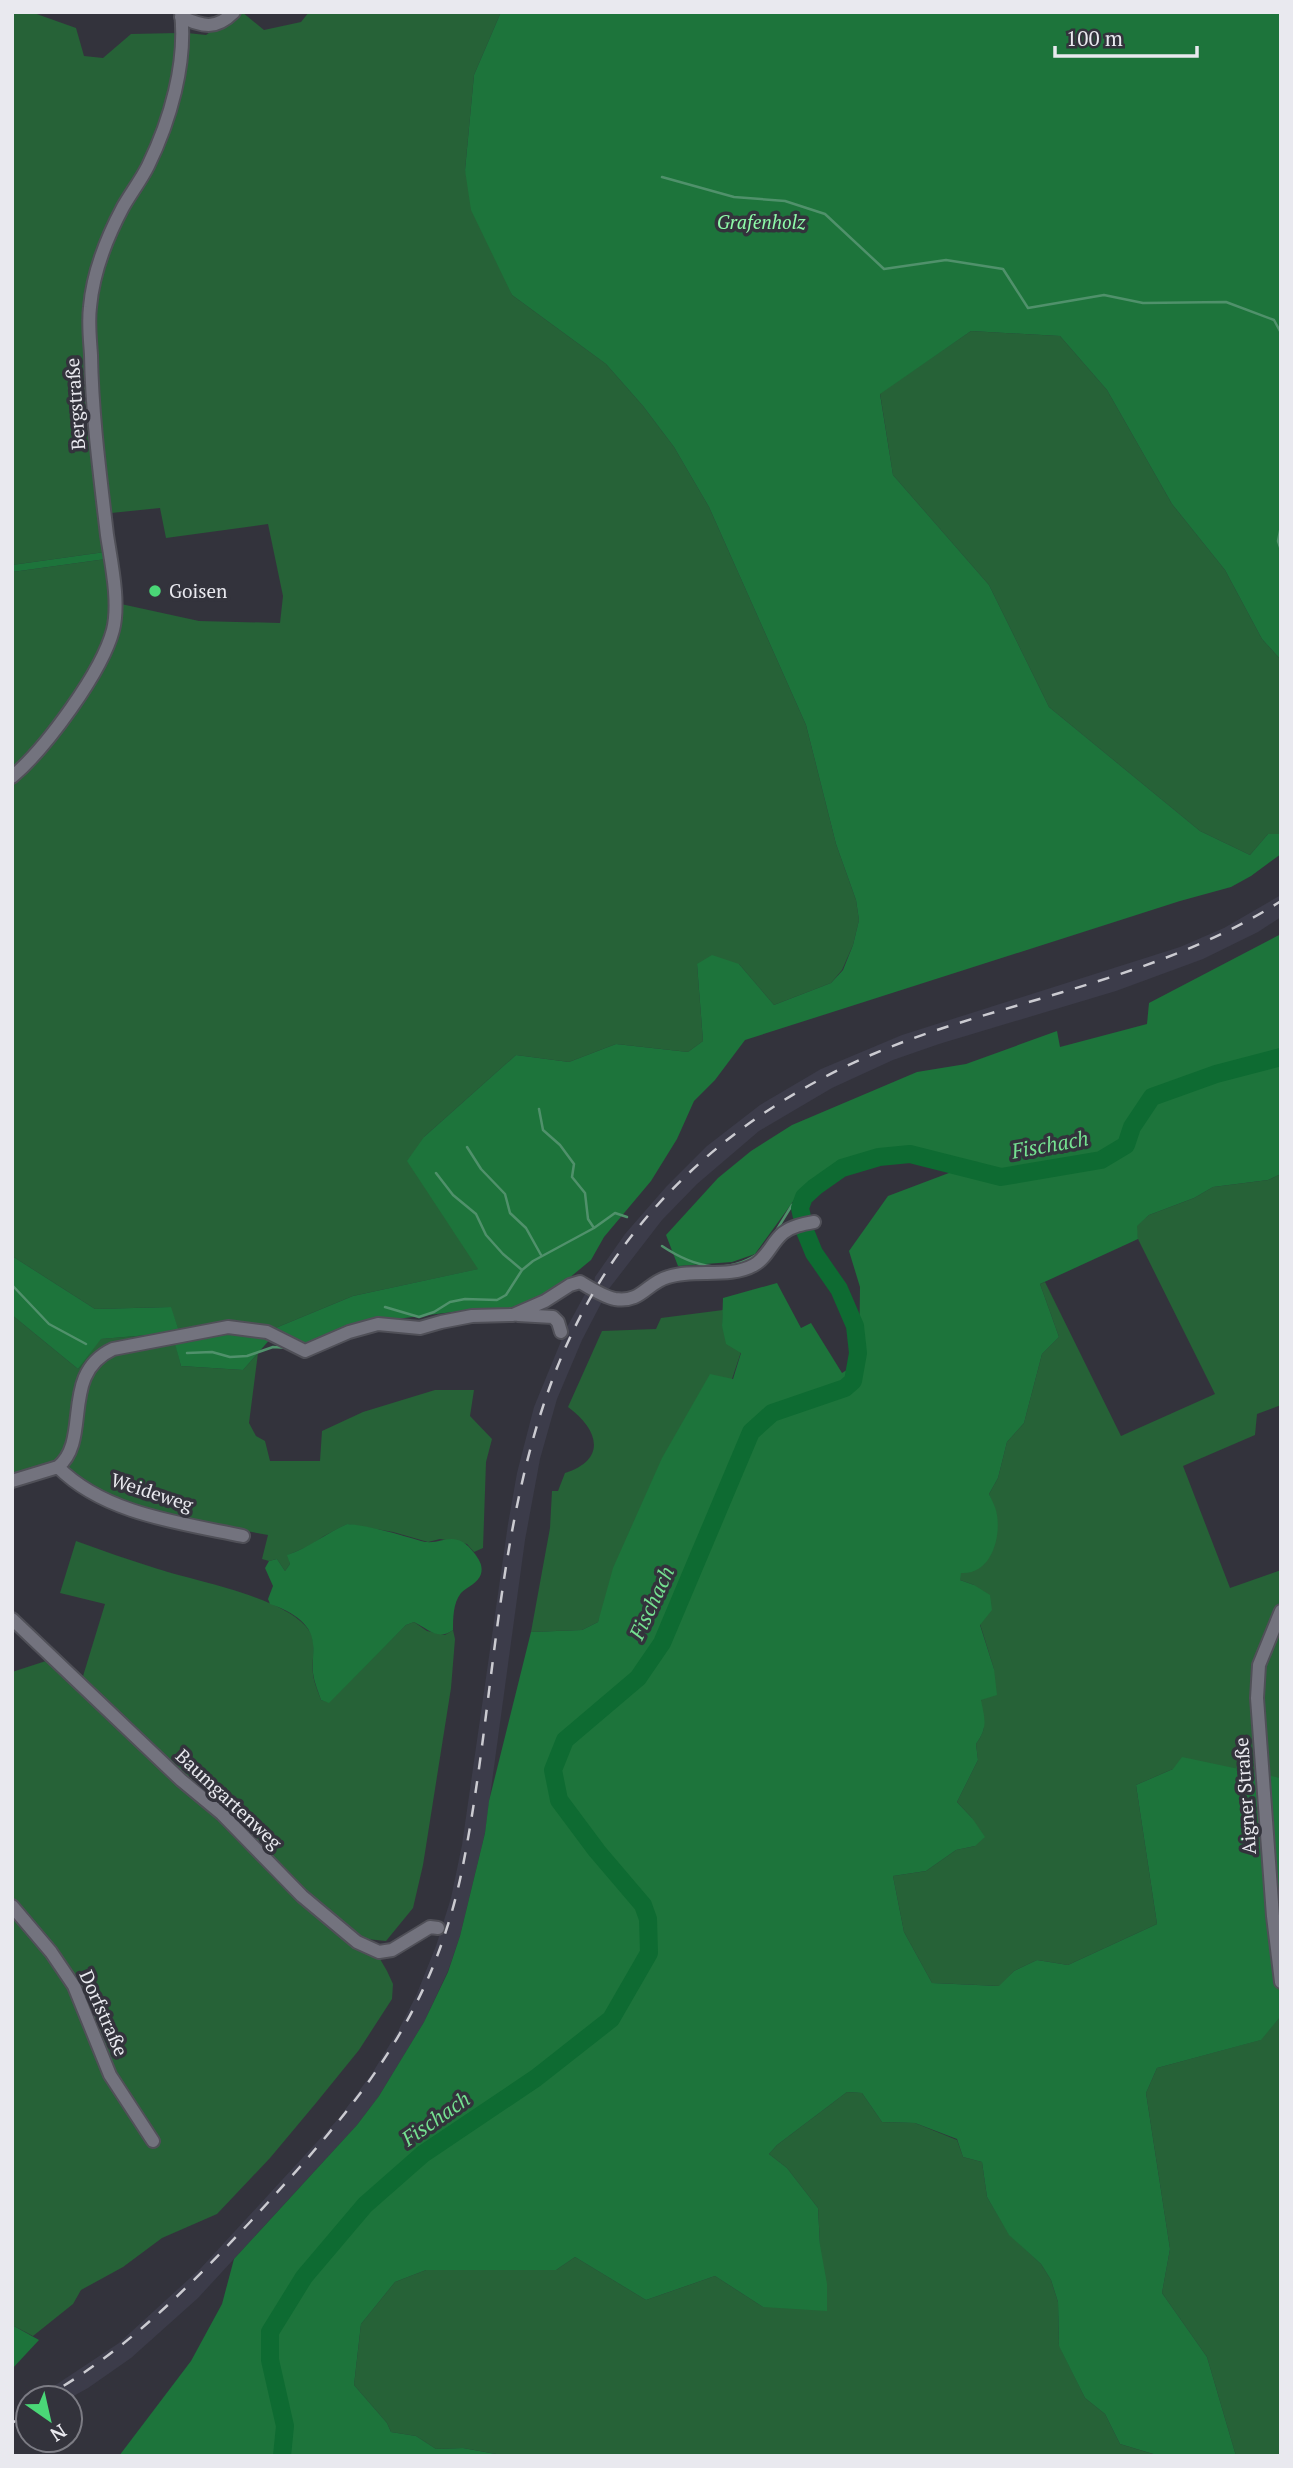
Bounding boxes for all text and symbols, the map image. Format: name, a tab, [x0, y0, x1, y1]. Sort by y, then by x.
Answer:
scale bar	[1055, 14, 1197, 58]
text: 100 m	[1066, 24, 1123, 52]
park label: Grafenholz	[717, 209, 806, 234]
street label: Bergstraße	[59, 357, 90, 451]
place label: Goisen	[169, 578, 227, 603]
marker: Goisen	[147, 583, 163, 599]
water label: Fischach	[1008, 1123, 1091, 1165]
street label: Weideweg	[108, 1466, 197, 1517]
water label: Fischach	[622, 1561, 680, 1645]
street label: Aigner Straße	[1228, 1737, 1261, 1855]
street label: Baumgartenweg	[171, 1743, 289, 1855]
street label: Dorfstraße	[74, 1966, 135, 2060]
water label: Fischach	[395, 2084, 475, 2153]
north arrow	[14, 2384, 84, 2454]
text: N	[45, 2419, 72, 2448]

